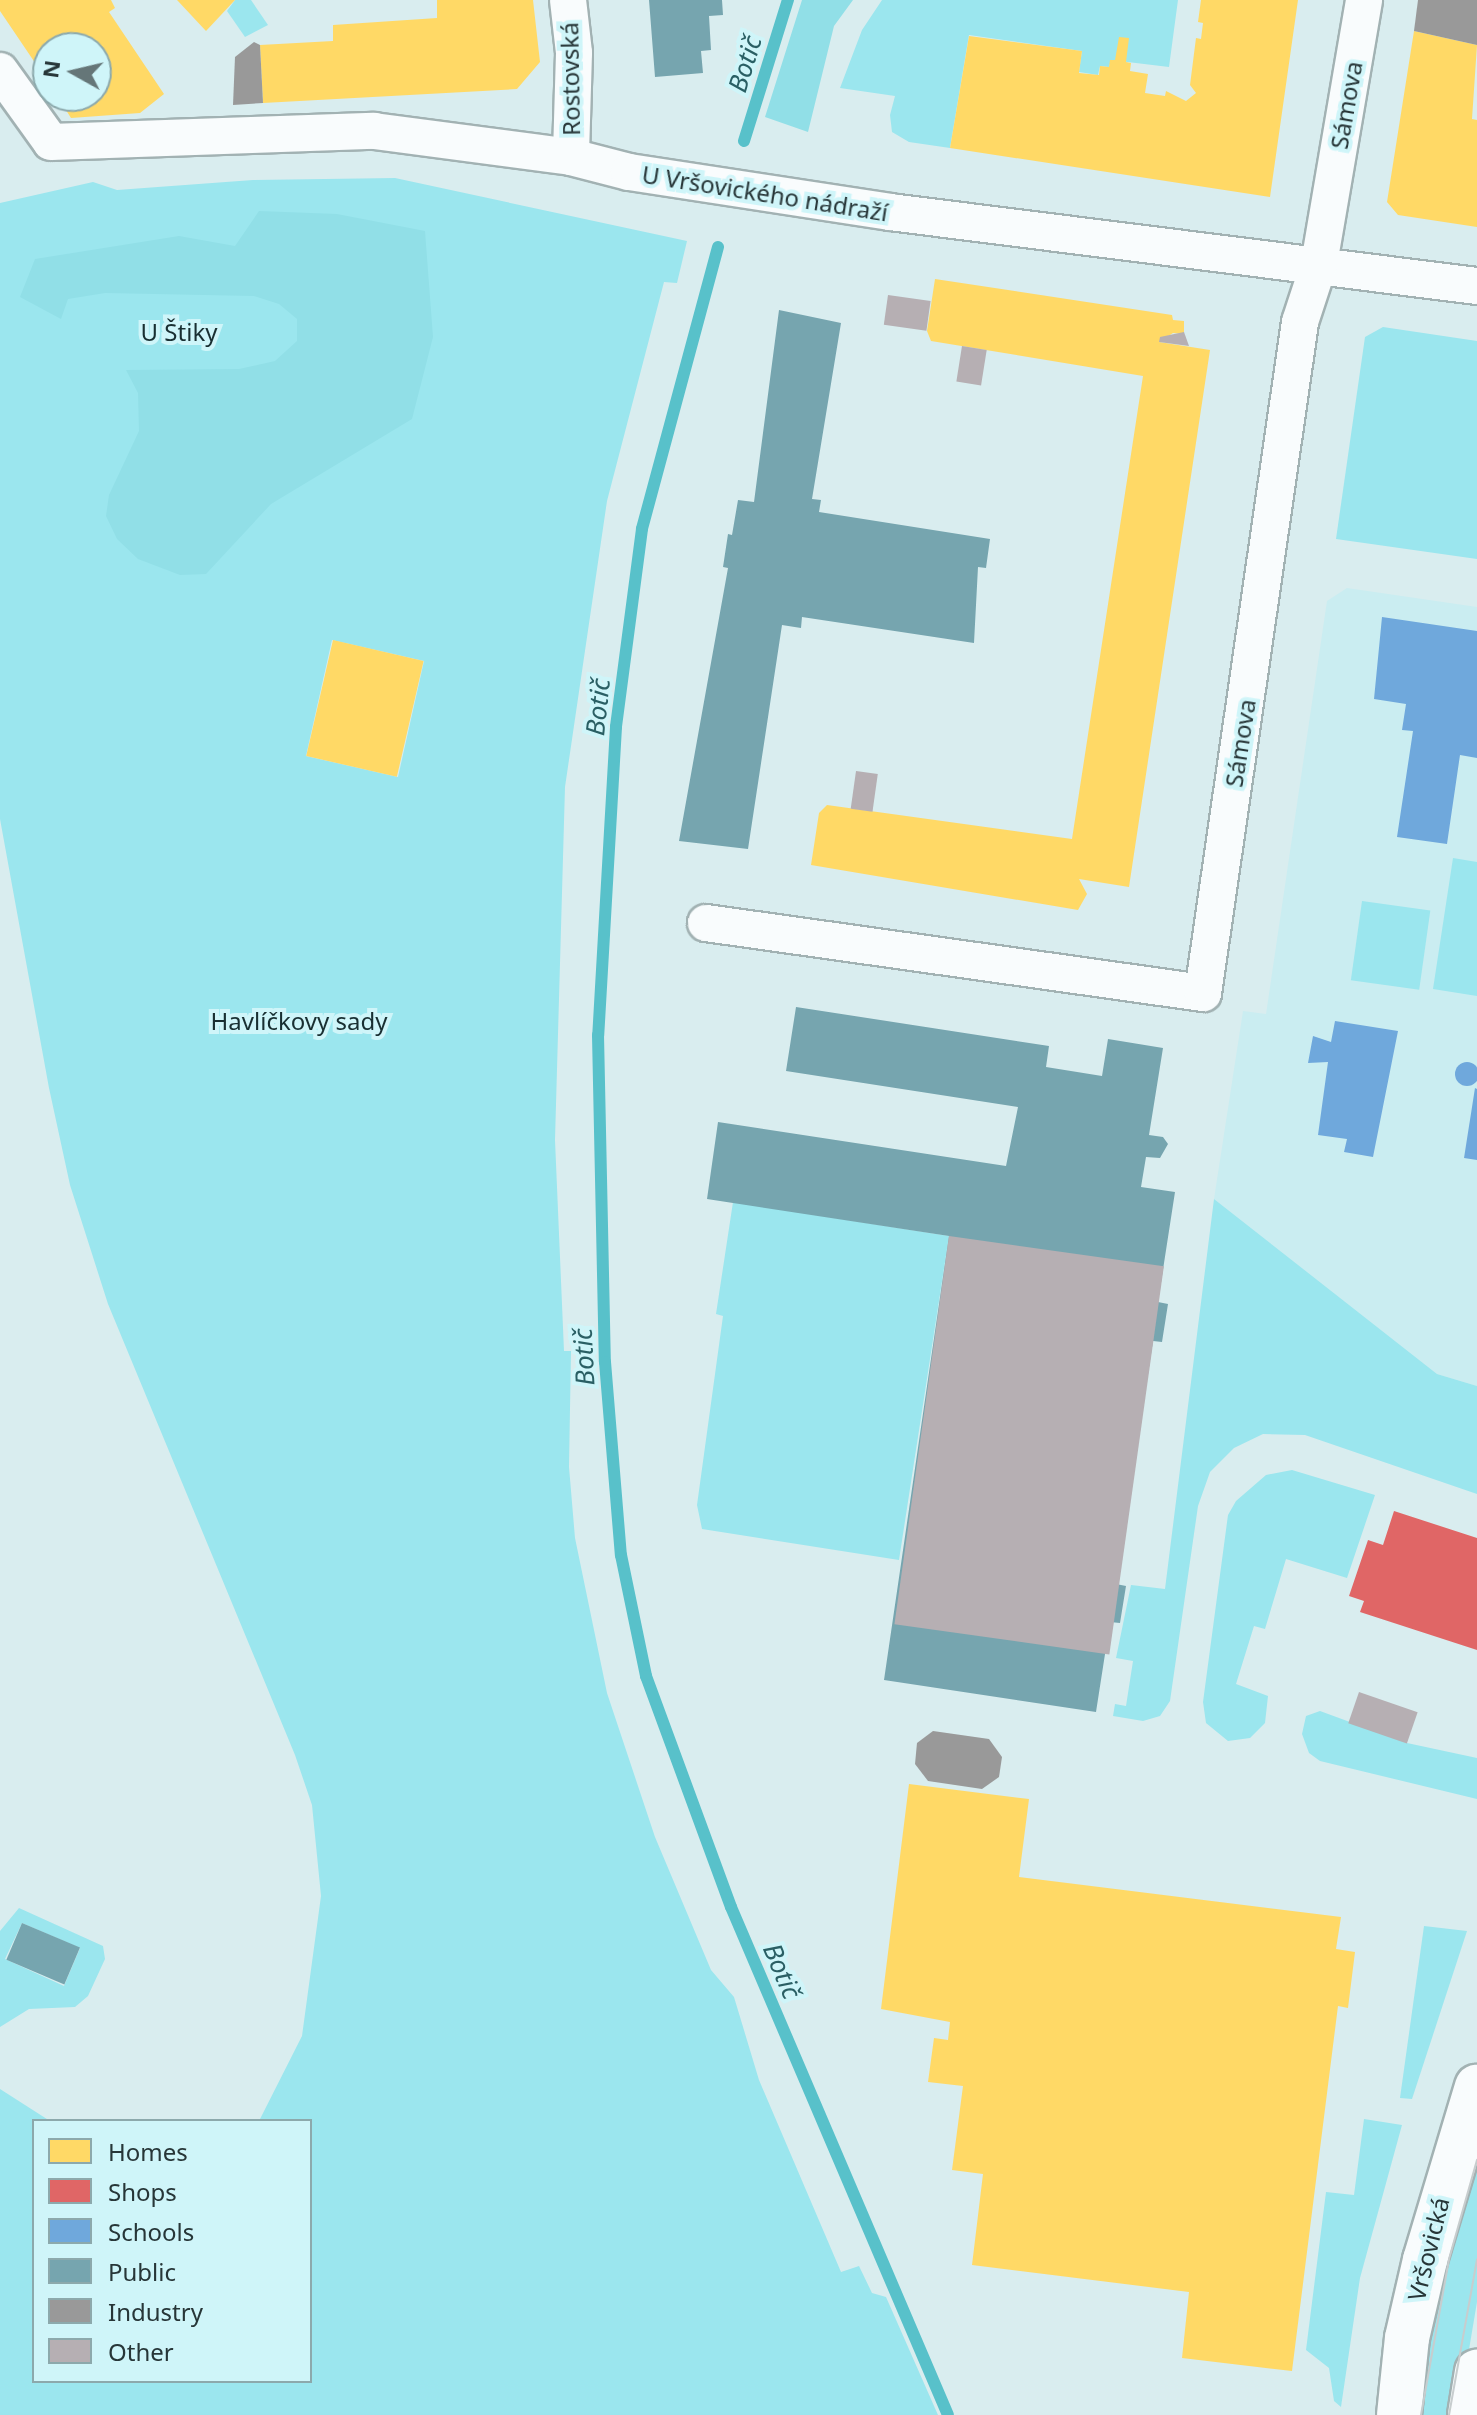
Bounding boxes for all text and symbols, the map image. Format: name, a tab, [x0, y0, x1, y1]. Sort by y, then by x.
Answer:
street label: Rostovská	[555, 22, 585, 136]
north arrow	[32, 32, 112, 112]
water label: Botič	[722, 32, 768, 96]
text: N	[34, 58, 66, 80]
street label: Sámova	[1324, 59, 1368, 151]
street label: U Vršovického nádraží	[640, 159, 890, 227]
park label: U Štiky	[141, 318, 217, 346]
water label: Botič	[579, 677, 617, 737]
street label: Sámova	[1219, 697, 1261, 789]
park label: Havlíčkovy sady	[211, 1007, 387, 1035]
water label: Botič	[567, 1328, 601, 1386]
water label: Botič	[756, 1939, 808, 2003]
legend	[32, 2119, 312, 2383]
text: Homes	[108, 2135, 188, 2168]
text: Shops	[108, 2175, 177, 2208]
street label: Vršovická	[1401, 2194, 1455, 2304]
text: Schools	[108, 2215, 194, 2248]
text: Public	[108, 2255, 176, 2288]
text: Industry	[108, 2295, 203, 2328]
text: Other	[108, 2335, 174, 2368]

